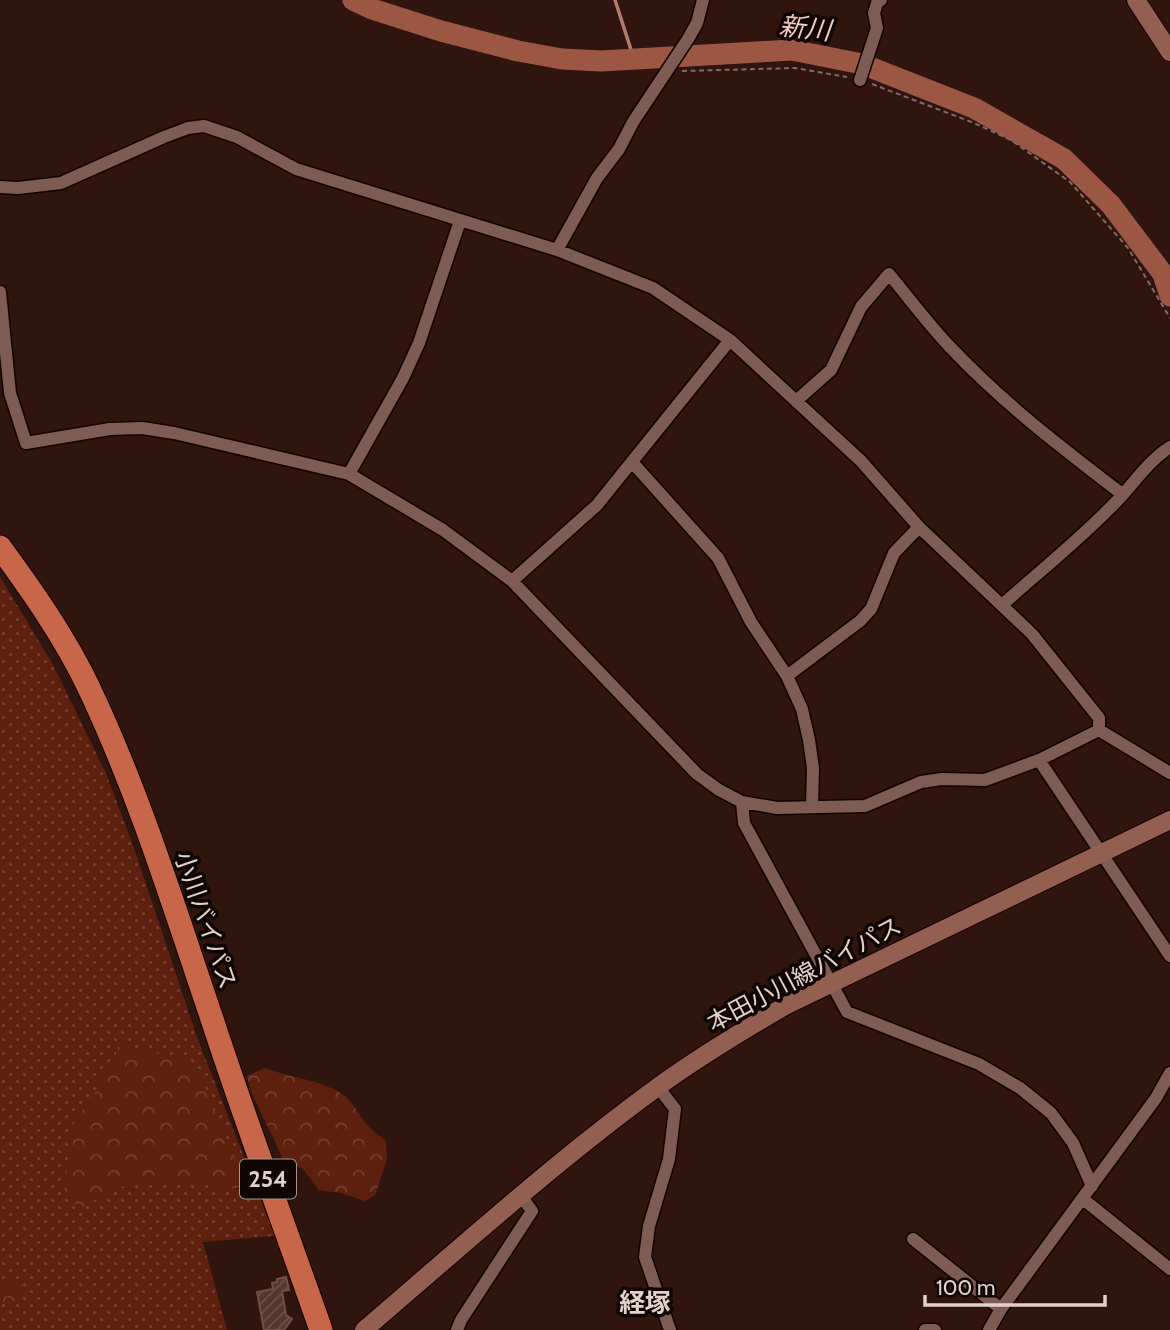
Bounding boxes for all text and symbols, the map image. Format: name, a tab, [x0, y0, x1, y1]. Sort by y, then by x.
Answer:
water label: 新川	[777, 9, 836, 47]
street label: 小川バイパス	[169, 847, 243, 993]
street label: 本田小川線バイパス	[702, 911, 906, 1037]
road number: 254	[240, 1160, 296, 1198]
scale bar	[925, 1264, 1105, 1308]
text: 100 m	[936, 1275, 995, 1300]
district label: 経塚	[619, 1287, 671, 1319]

